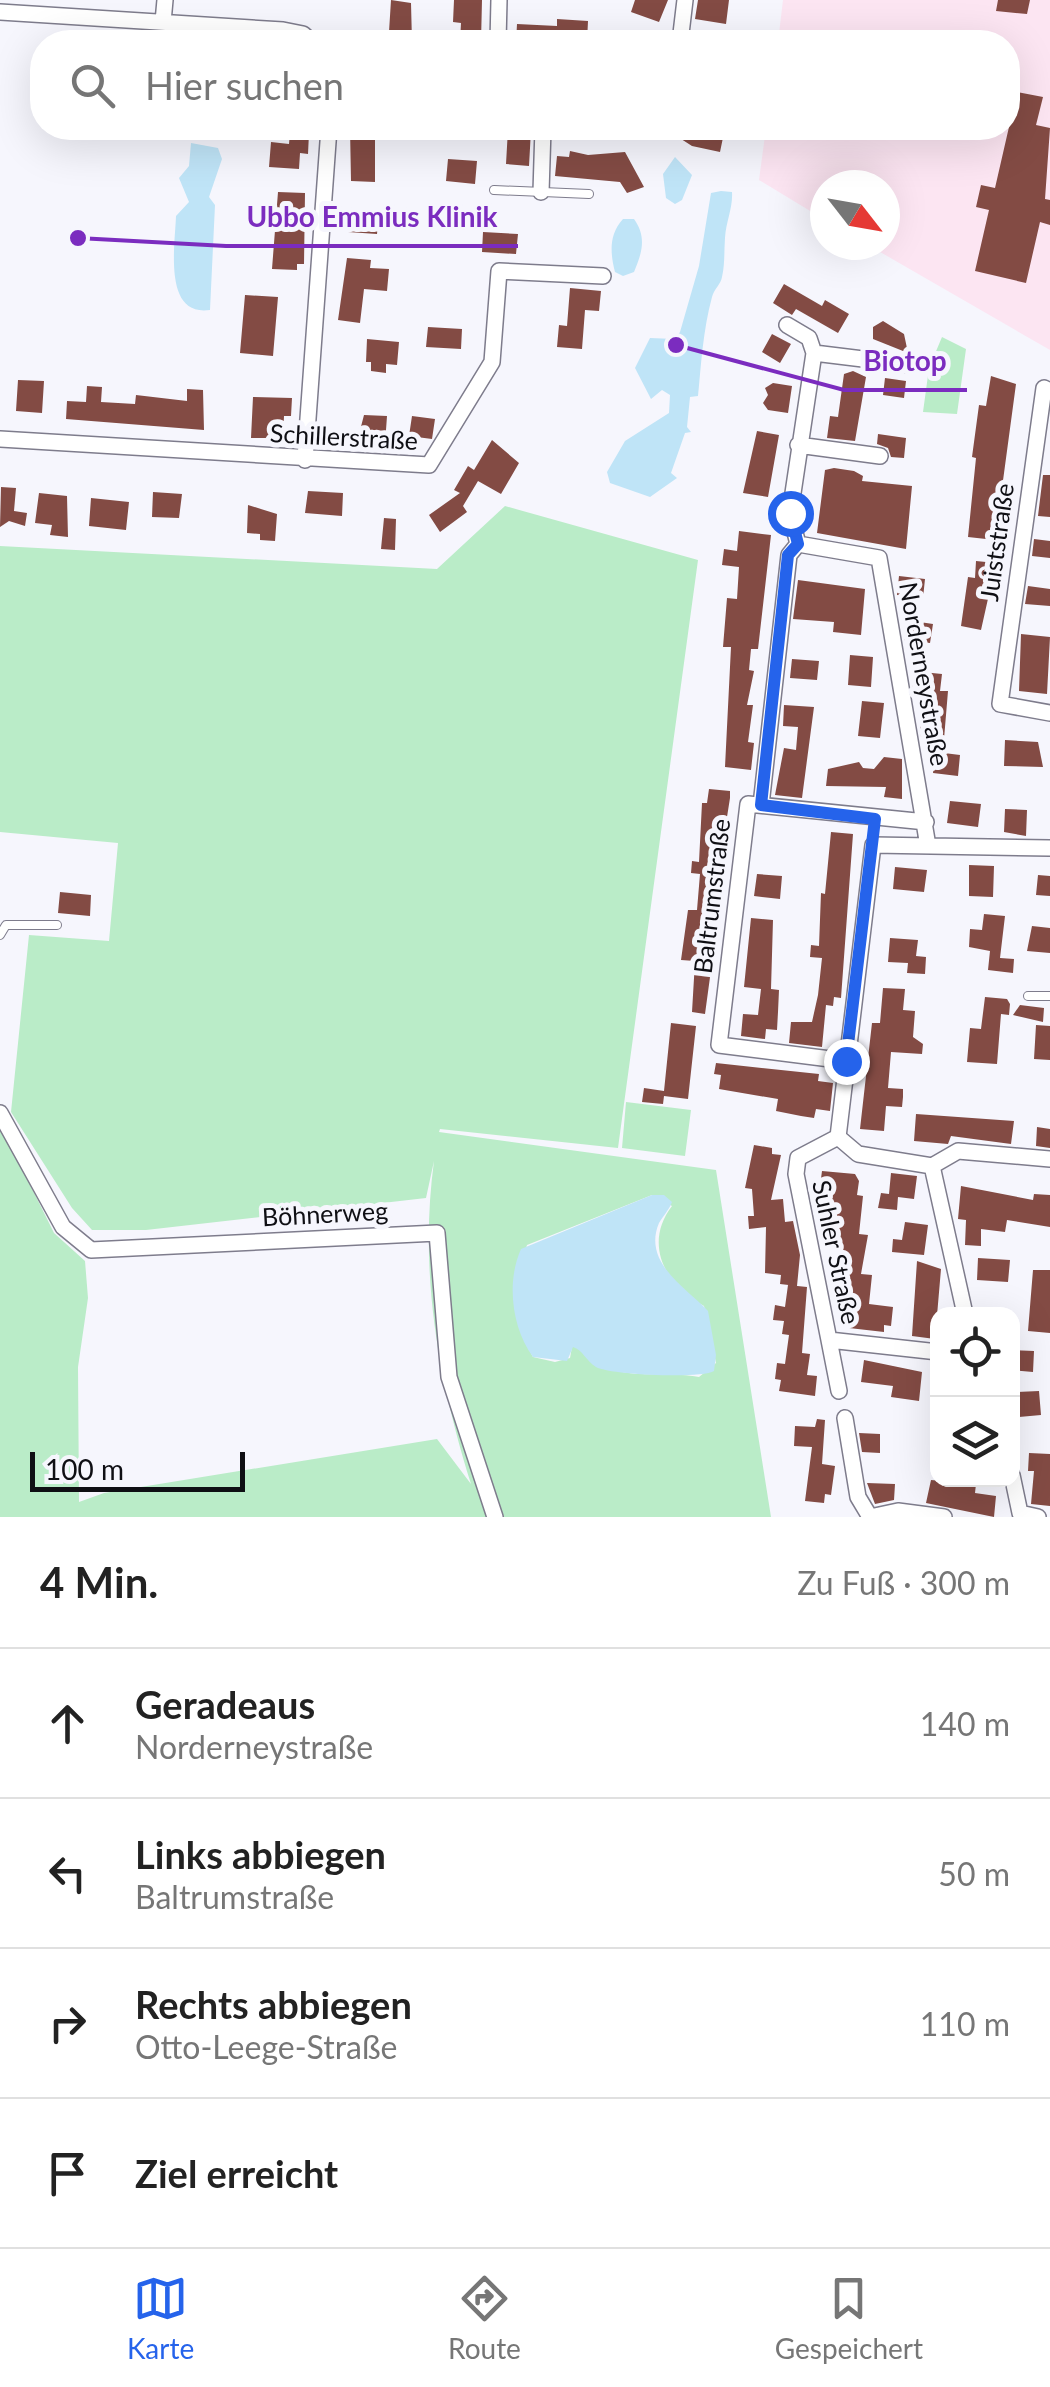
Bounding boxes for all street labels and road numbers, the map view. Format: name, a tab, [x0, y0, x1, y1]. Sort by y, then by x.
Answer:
street label: Schillerstraße	[269, 417, 419, 455]
street label: Juiststraße	[973, 481, 1019, 603]
street label: Norderneystraße	[894, 580, 956, 768]
street label: Baltrumstraße	[687, 817, 735, 975]
street label: Suhler Straße	[807, 1177, 867, 1327]
street label: Böhnerweg	[261, 1195, 389, 1231]

